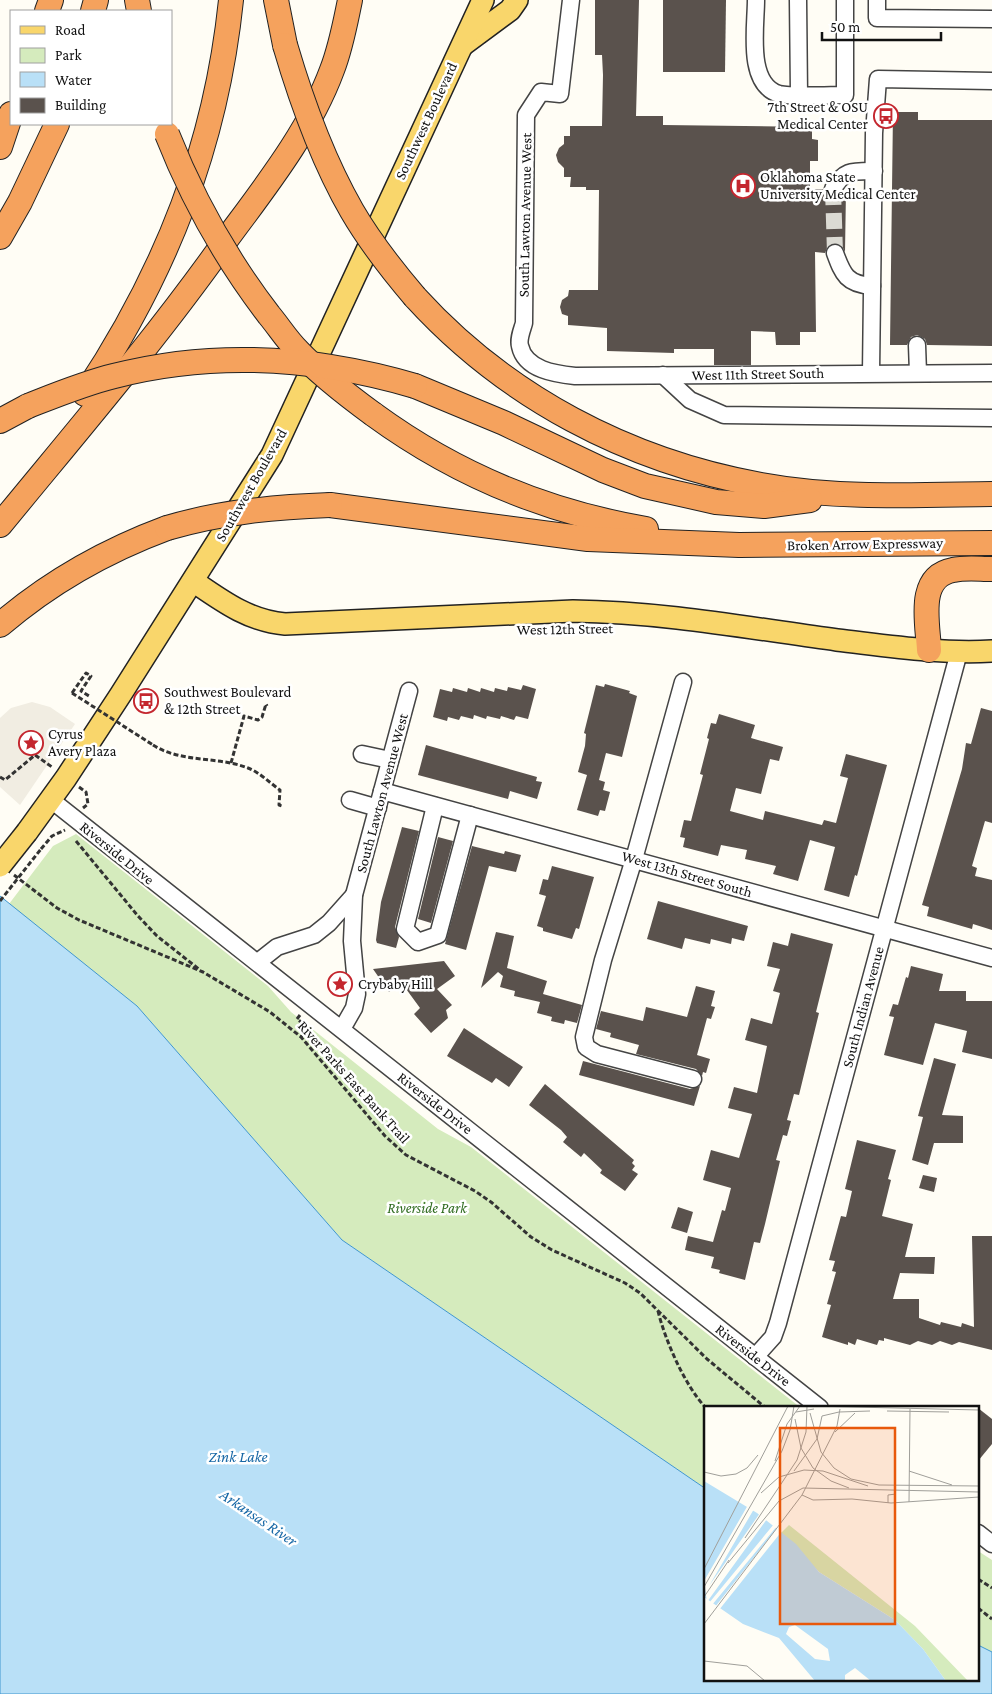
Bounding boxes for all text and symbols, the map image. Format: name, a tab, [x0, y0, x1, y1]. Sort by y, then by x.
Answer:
legend	[10, 10, 172, 125]
scale bar	[822, 10, 941, 42]
text: 50 m	[830, 19, 860, 35]
text: Road	[55, 22, 86, 38]
text: Park	[55, 47, 82, 63]
street label: Southwest Boulevard	[392, 60, 460, 182]
text: Water	[55, 72, 92, 88]
text: Building	[55, 97, 106, 114]
place label: 7th Street & OSU Medical Center	[767, 99, 869, 132]
bus stop icon: 7th Street & OSU Medical Center	[873, 103, 899, 129]
street label: South Lawton Avenue West	[516, 132, 534, 297]
place label: Oklahoma State University Medical Center	[760, 169, 916, 203]
hospital icon: Oklahoma State University Medical Center	[730, 173, 756, 199]
street label: West 11th Street South	[692, 365, 824, 383]
street label: Southwest Boulevard	[212, 426, 290, 544]
street label: Broken Arrow Expressway	[787, 535, 943, 554]
street label: West 12th Street	[517, 620, 614, 638]
place label: Southwest Boulevard & 12th Street	[164, 684, 291, 717]
bus stop icon: Southwest Boulevard & 12th Street	[133, 688, 159, 714]
street label: South Lawton Avenue West	[353, 711, 411, 874]
place label: Cyrus Avery Plaza	[48, 726, 116, 760]
place icon: Cyrus Avery Plaza	[18, 730, 44, 756]
street label: Riverside Drive	[77, 818, 158, 888]
street label: West 13th Street South	[620, 848, 754, 900]
street label: South Indian Avenue	[839, 944, 887, 1069]
place icon: Crybaby Hill	[327, 971, 353, 997]
place label: Crybaby Hill	[358, 976, 433, 993]
street label: River Parks East Bank Trail	[295, 1018, 413, 1146]
street label: Riverside Drive	[394, 1069, 476, 1137]
park label: Riverside Park	[387, 1200, 468, 1216]
street label: Riverside Drive	[712, 1321, 794, 1389]
inset map	[704, 1406, 980, 1682]
water label: Zink Lake	[208, 1448, 268, 1465]
water label: Arkansas River	[216, 1485, 301, 1550]

